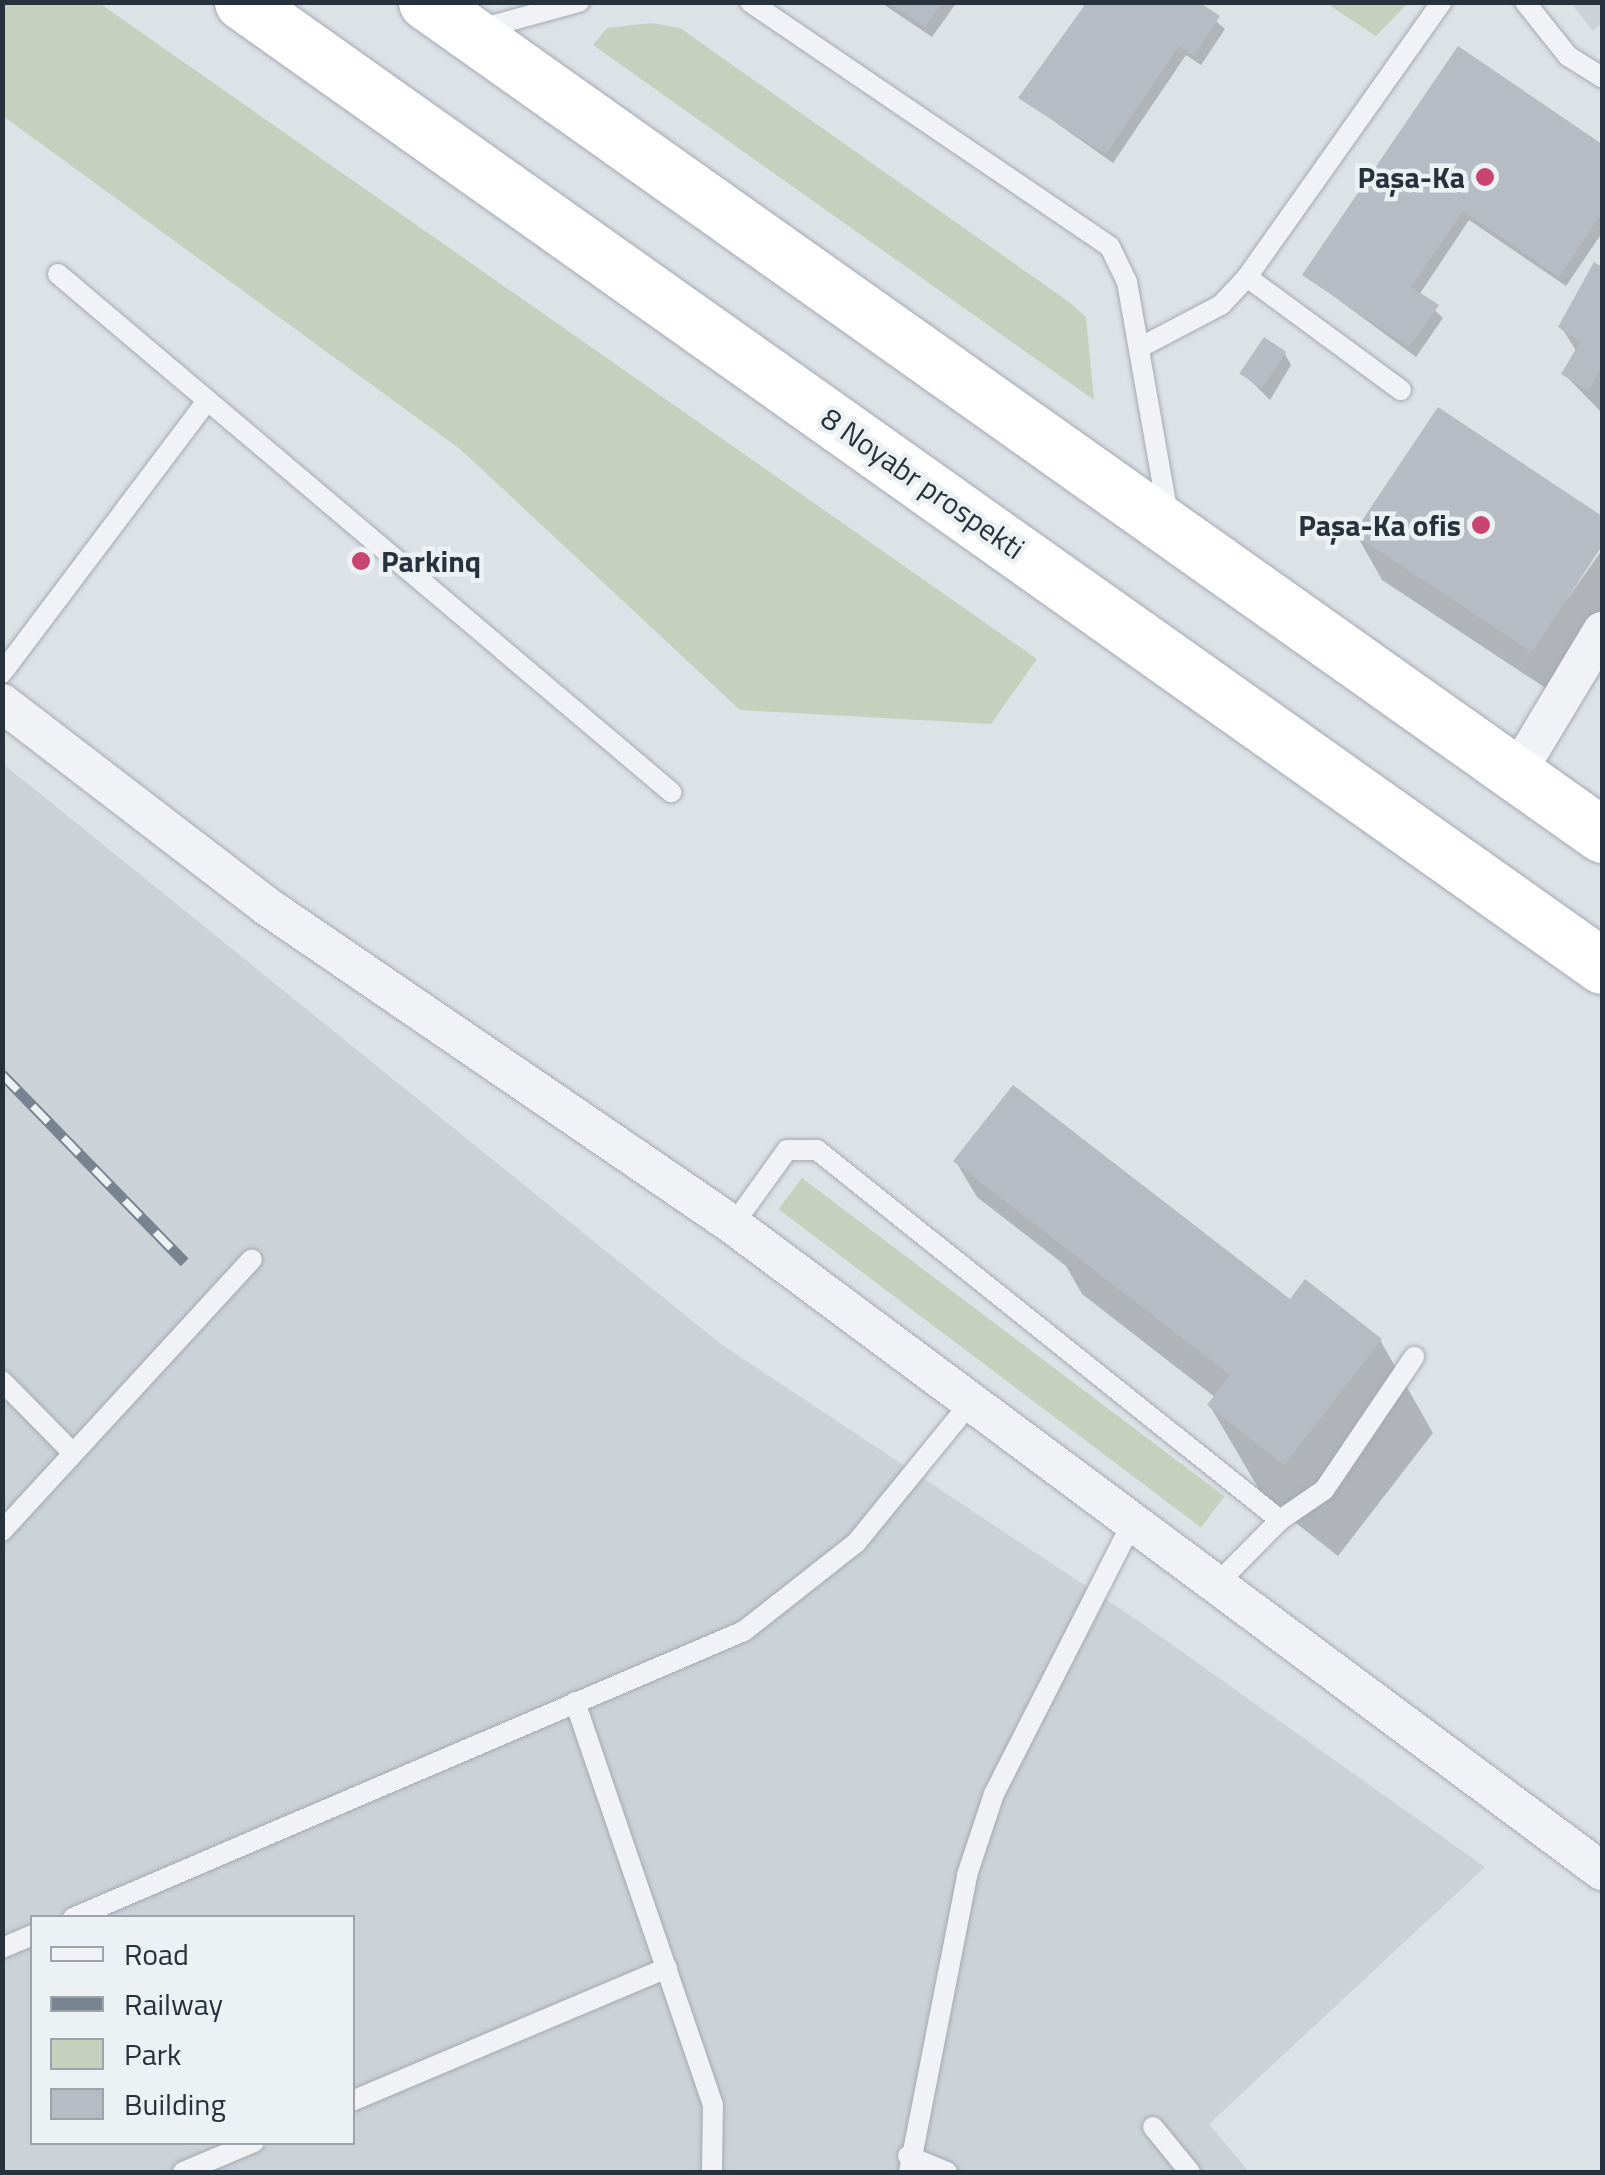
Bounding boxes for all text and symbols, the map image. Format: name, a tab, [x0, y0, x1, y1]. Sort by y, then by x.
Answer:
place label: Paşa-Ka	[1357, 159, 1465, 195]
marker: Paşa-Ka	[1474, 166, 1496, 188]
street label: 8 Noyabr prospekti	[815, 400, 1031, 566]
place label: Paşa-Ka ofis	[1298, 507, 1461, 543]
marker: Paşa-Ka ofis	[1470, 514, 1492, 536]
place label: Parkinq	[381, 543, 481, 579]
marker: Parkinq	[350, 550, 372, 572]
legend	[30, 1915, 355, 2145]
text: Road	[124, 1931, 189, 1977]
text: Railway	[124, 1981, 223, 2027]
text: Park	[124, 2031, 181, 2077]
text: Building	[124, 2081, 226, 2127]

